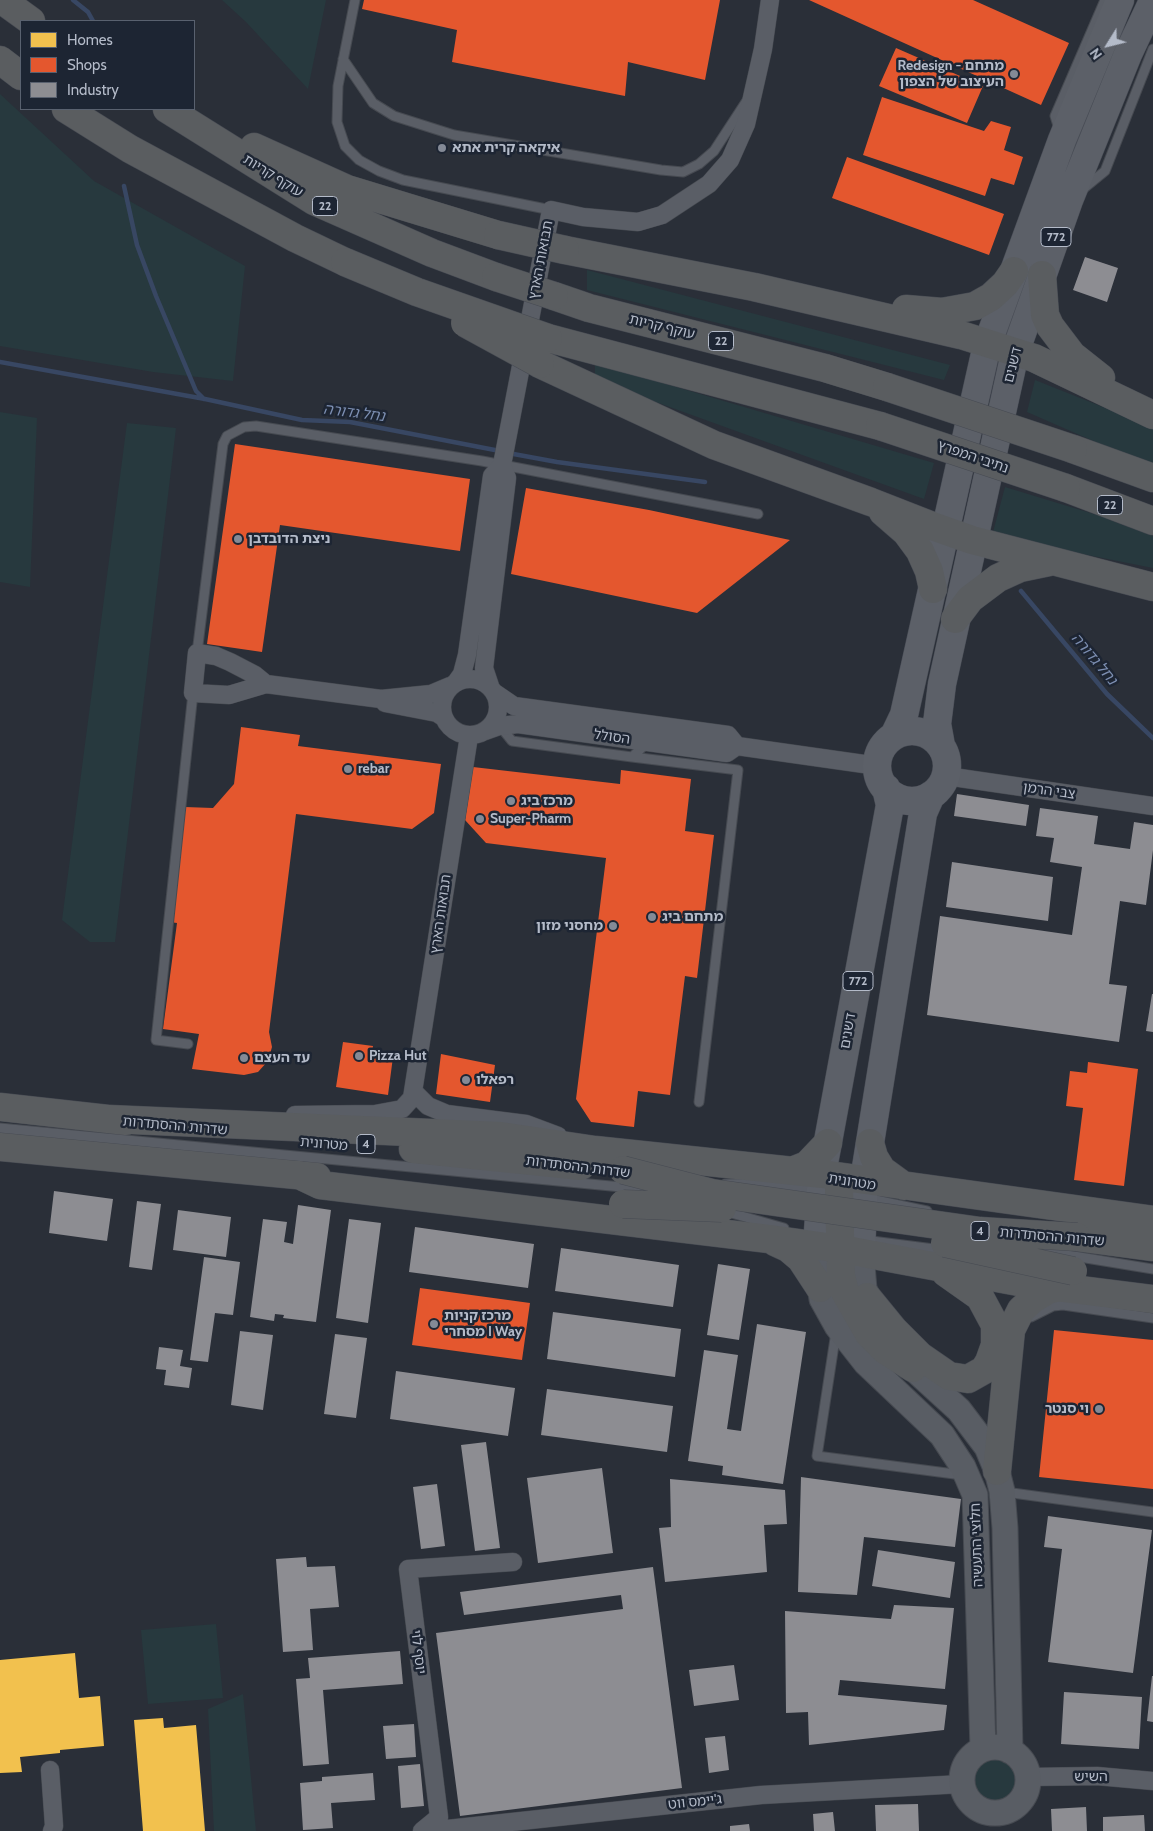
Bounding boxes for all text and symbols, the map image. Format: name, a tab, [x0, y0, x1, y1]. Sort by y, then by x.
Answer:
legend	[20, 20, 195, 110]
north arrow	[1083, 20, 1133, 70]
text: Homes	[67, 31, 113, 49]
text: N	[1086, 45, 1106, 63]
text: Shops	[67, 56, 107, 74]
place label: Redesign - מתחם העיצוב של הצפון	[898, 58, 1004, 90]
marker: Redesign - מתחם העיצוב של הצפון	[1008, 68, 1020, 80]
text: Industry	[67, 81, 119, 99]
place label: איקאה קרית אתא	[452, 140, 560, 156]
marker: איקאה קרית אתא	[436, 142, 448, 154]
street label: עוקף קריות	[240, 151, 306, 201]
road number: 22	[312, 197, 338, 216]
street label: תבואות הארץ	[525, 219, 557, 301]
road number: 772	[1041, 228, 1071, 246]
street label: עוקף קריות	[627, 311, 697, 343]
road number: 22	[708, 332, 734, 351]
street label: דשנים	[1000, 345, 1026, 385]
water label: נחל גדורה	[322, 400, 386, 426]
street label: נתיבי המפרץ	[935, 437, 1011, 477]
road number: 22	[1098, 496, 1122, 514]
place label: ניצת הדובדבן	[248, 531, 330, 547]
marker: ניצת הדובדבן	[232, 533, 244, 545]
water label: נחל גדורה	[1067, 630, 1121, 688]
street label: הסולל	[593, 726, 631, 748]
place label: rebar	[358, 761, 389, 777]
marker: rebar	[342, 763, 354, 775]
street label: צבי הרמן	[1022, 779, 1076, 803]
place label: מרכז ביג	[521, 793, 573, 809]
marker: מרכז ביג	[505, 795, 517, 807]
place label: Super-Pharm	[490, 811, 571, 827]
marker: Super-Pharm	[474, 813, 486, 825]
street label: תבואות הארץ	[427, 873, 455, 955]
place label: מתחם ביג	[662, 909, 723, 925]
marker: מתחם ביג	[646, 911, 658, 923]
place label: מחסני מזון	[536, 918, 603, 934]
marker: מחסני מזון	[607, 920, 619, 932]
road number: 772	[843, 971, 873, 990]
street label: דשנים	[837, 1012, 859, 1050]
place label: Pizza Hut	[369, 1048, 427, 1064]
place label: עד העצם	[254, 1050, 310, 1066]
marker: Pizza Hut	[353, 1050, 365, 1062]
marker: עד העצם	[238, 1052, 250, 1064]
place label: רפאלו	[476, 1072, 514, 1088]
marker: רפאלו	[460, 1074, 472, 1086]
street label: שדרות ההסתדרות	[122, 1113, 228, 1139]
street label: מטרונית	[299, 1134, 349, 1154]
road number: 4	[357, 1134, 375, 1154]
street label: שדרות ההסתדרות	[525, 1152, 631, 1182]
street label: מטרונית	[827, 1170, 877, 1194]
road number: 4	[971, 1222, 989, 1240]
street label: שדרות ההסתדרות	[999, 1224, 1105, 1250]
place label: מרכז קניות מסחרי I Way	[444, 1308, 522, 1340]
marker: מרכז קניות מסחרי I Way	[428, 1318, 440, 1330]
place label: וי סנטר	[1045, 1401, 1089, 1417]
marker: וי סנטר	[1093, 1403, 1105, 1415]
street label: חלוצי התעשיה	[967, 1502, 987, 1588]
street label: יוסף לוי	[407, 1629, 429, 1675]
street label: השיש	[1074, 1769, 1108, 1785]
street label: ג'יימס ווט	[667, 1791, 723, 1813]

